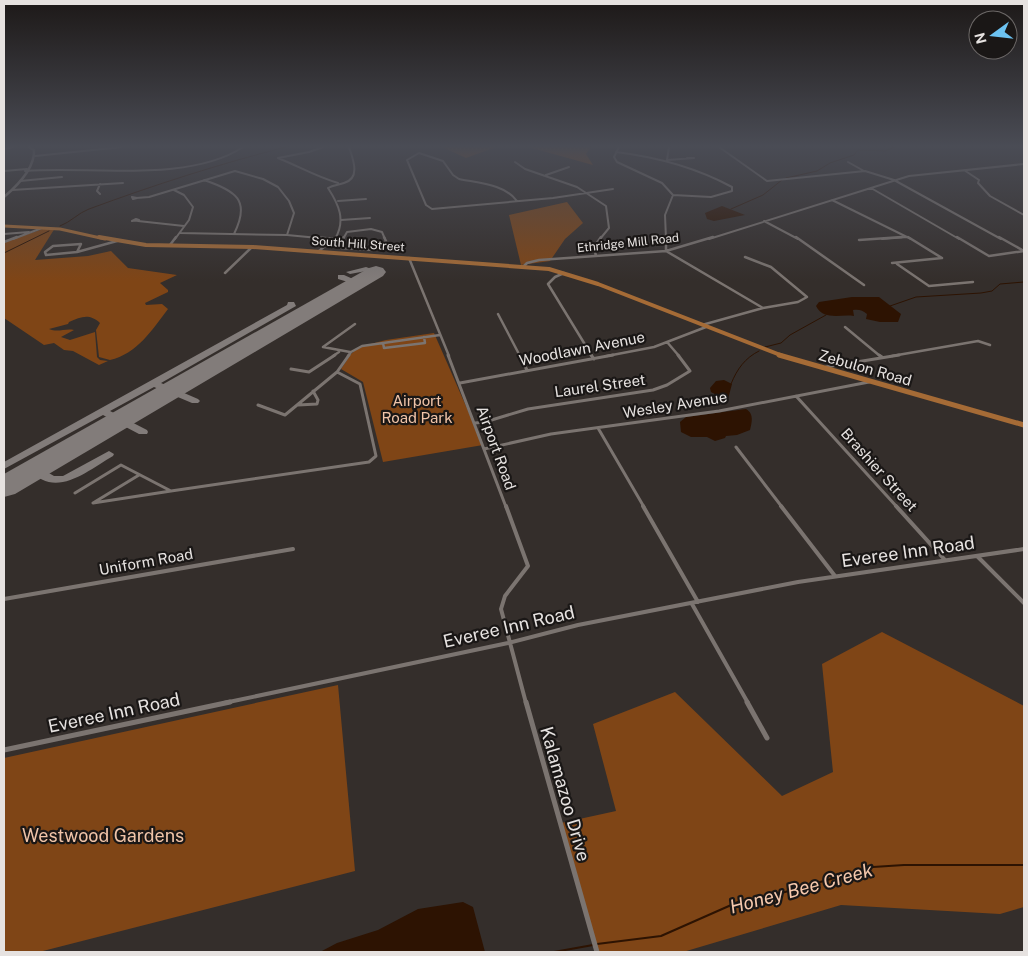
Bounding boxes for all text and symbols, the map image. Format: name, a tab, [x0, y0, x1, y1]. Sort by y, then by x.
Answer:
north arrow	[968, 10, 1018, 60]
text: N	[971, 31, 990, 46]
street label: Ethridge Mill Road	[576, 231, 680, 255]
street label: South Hill Street	[311, 234, 405, 254]
street label: Woodlawn Avenue	[518, 328, 646, 369]
street label: Zebulon Road	[817, 346, 914, 389]
street label: Laurel Street	[553, 371, 647, 400]
street label: Wesley Avenue	[622, 388, 728, 421]
park label: Airport Road Park	[381, 392, 453, 426]
street label: Airport Road	[473, 403, 520, 492]
street label: Brashier Street	[838, 425, 921, 515]
street label: Everee Inn Road	[840, 532, 976, 571]
street label: Uniform Road	[98, 545, 194, 578]
street label: Everee Inn Road	[441, 601, 577, 652]
street label: Everee Inn Road	[46, 688, 182, 737]
street label: Kalamazoo Drive	[536, 724, 595, 864]
park label: Westwood Gardens	[22, 825, 184, 846]
water label: Honey Bee Creek	[727, 858, 876, 918]

